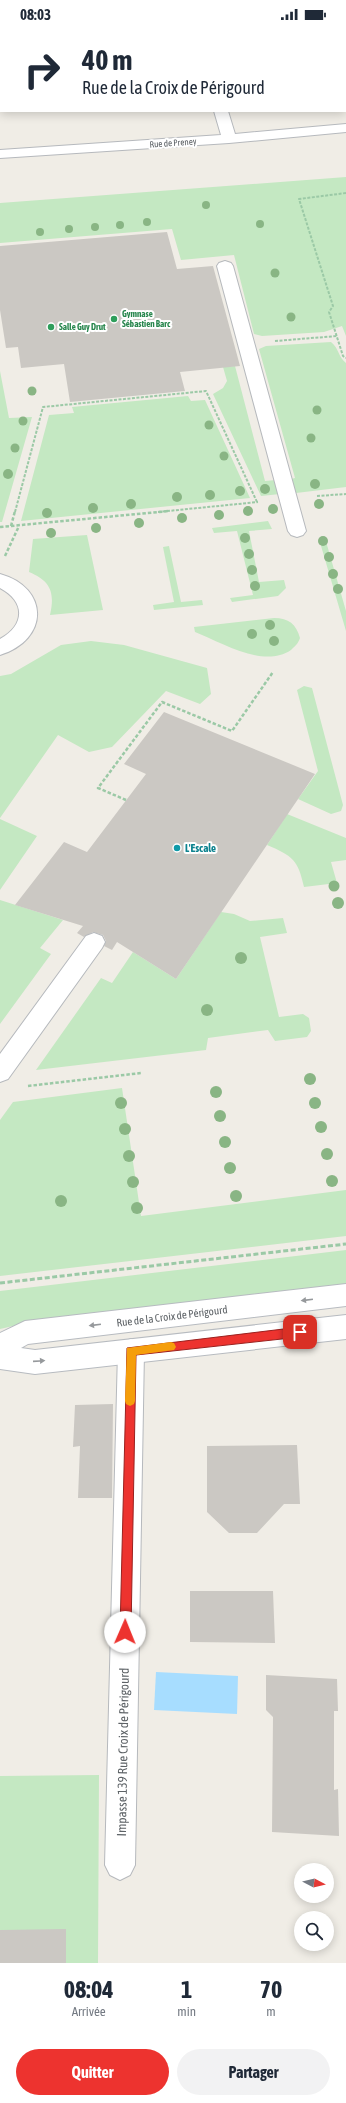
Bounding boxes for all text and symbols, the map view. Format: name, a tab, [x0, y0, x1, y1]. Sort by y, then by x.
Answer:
text: 08:03	[20, 6, 51, 23]
icon: right	[16, 44, 68, 96]
text: 40 m	[82, 44, 132, 76]
text: Rue de la Croix de Périgourd	[82, 77, 265, 98]
street label: Rue de Preney	[149, 136, 197, 150]
place label: Gymnase Sébastien Barc	[122, 309, 171, 329]
marker: Gymnase Sébastien Barc	[109, 314, 119, 324]
marker: Salle Guy Drut	[46, 322, 56, 332]
place label: Salle Guy Drut	[59, 322, 106, 332]
place label: L'Escale	[185, 842, 216, 854]
marker: L'Escale	[172, 843, 182, 853]
one-way arrow	[301, 1297, 313, 1303]
street label: Rue de la Croix de Périgourd	[116, 1303, 228, 1329]
pin	[283, 1315, 317, 1349]
icon: arrive	[289, 1321, 311, 1343]
one-way arrow	[89, 1322, 101, 1328]
one-way arrow	[33, 1358, 45, 1365]
position arrow	[104, 1611, 146, 1653]
street label: Impasse 139 Rue Croix de Périgourd	[114, 1668, 132, 1836]
north arrow	[294, 1863, 334, 1903]
map controls	[294, 1863, 334, 1951]
button: search	[294, 1911, 334, 1951]
text: 08:04	[64, 1976, 114, 2003]
text: 1	[181, 1976, 192, 2003]
text: 70	[260, 1976, 282, 2003]
text: Arrivée	[72, 2004, 106, 2019]
text: min	[177, 2004, 196, 2019]
text: m	[266, 2004, 276, 2019]
button: Quitter	[16, 2049, 169, 2095]
button: Partager	[177, 2049, 330, 2095]

